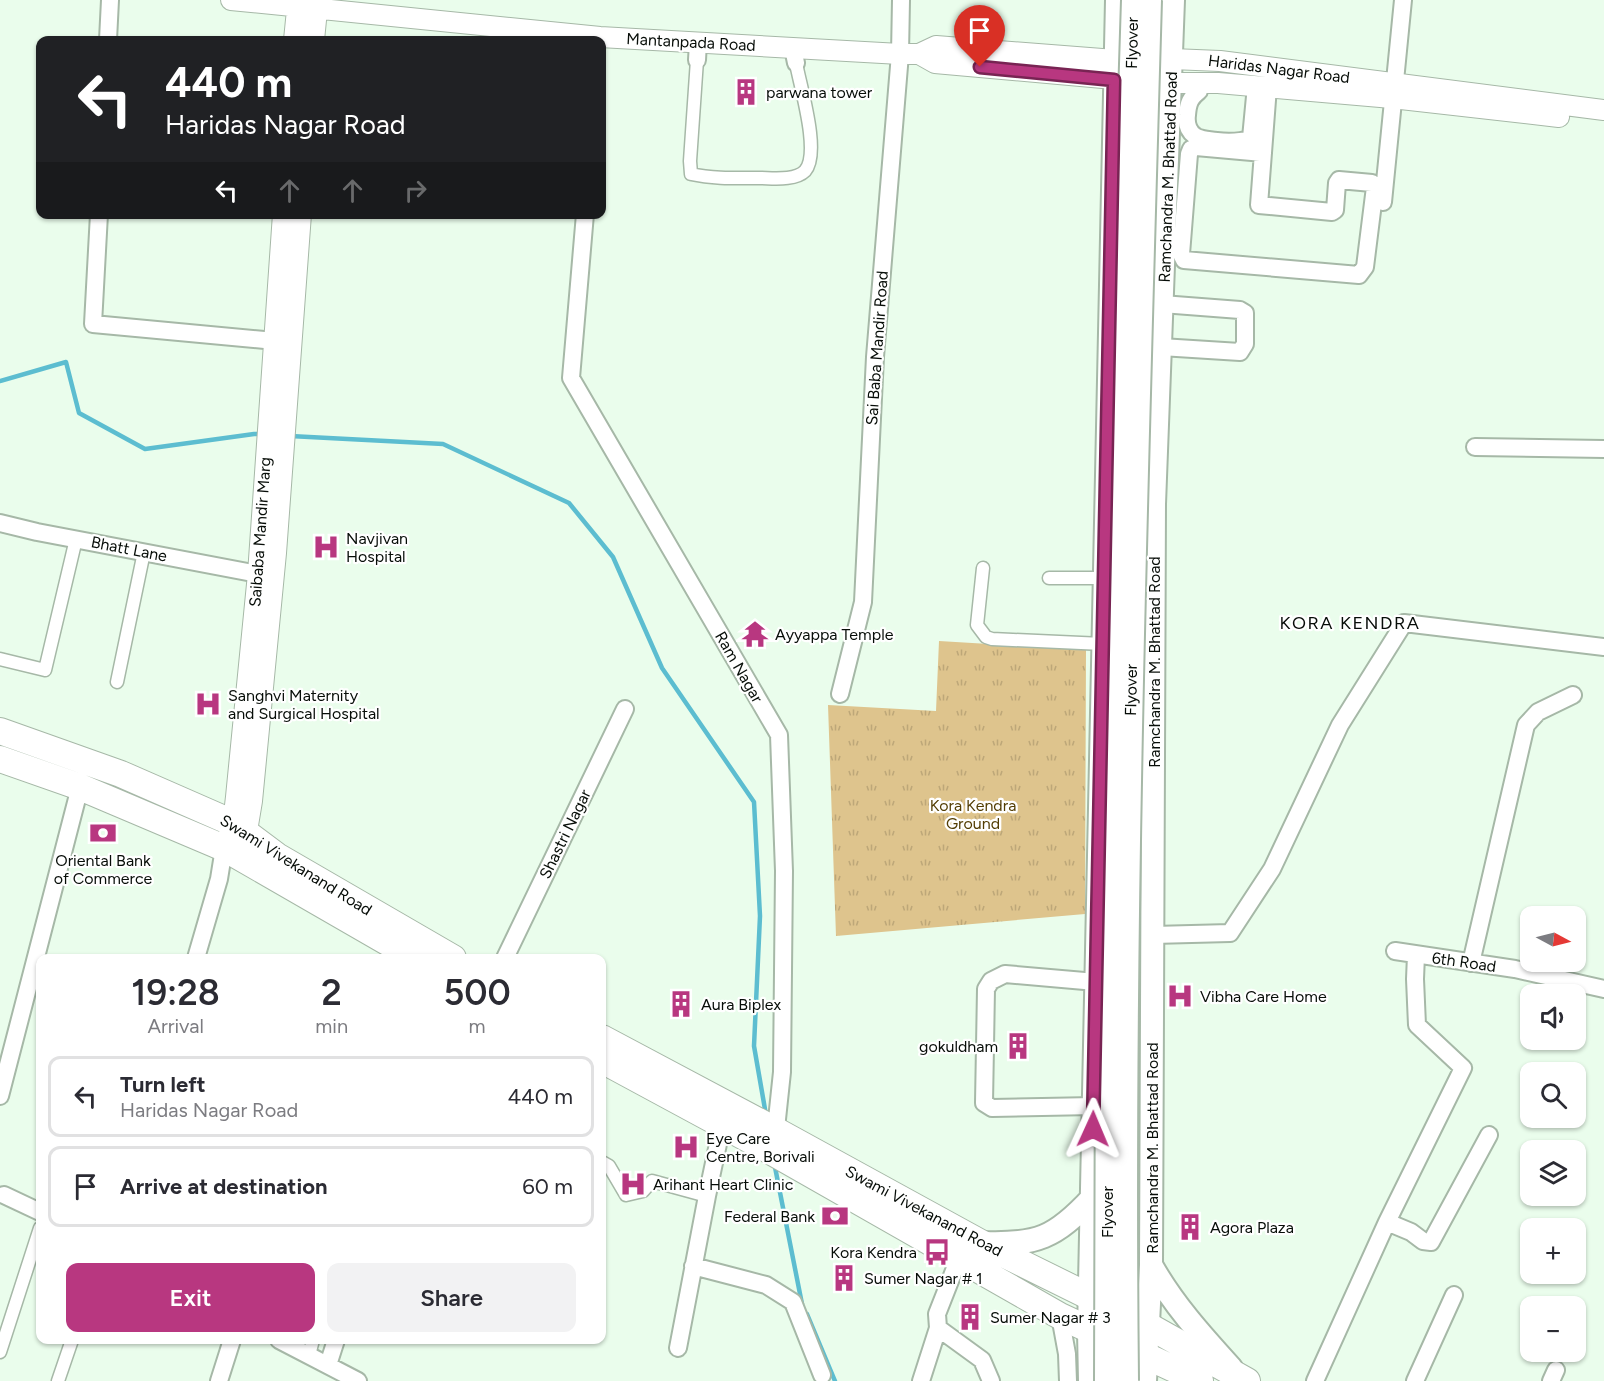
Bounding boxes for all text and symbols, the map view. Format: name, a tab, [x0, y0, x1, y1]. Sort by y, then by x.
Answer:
pin	[954, 5, 1005, 67]
icon: arrive	[963, 14, 996, 47]
street label: Flyover	[1122, 16, 1142, 69]
street label: Mantanpada Road	[626, 29, 756, 55]
street label: Haridas Nagar Road	[1207, 51, 1351, 87]
text: 440 m	[165, 57, 292, 108]
icon: left	[66, 60, 144, 138]
street label: Ramchandra M. Bhattad Road	[1155, 71, 1181, 283]
building icon: parwana tower	[731, 77, 761, 107]
place label: parwana tower	[766, 83, 873, 102]
text: Haridas Nagar Road	[165, 108, 406, 141]
icon: left	[210, 174, 243, 207]
icon: ahead	[273, 174, 306, 207]
icon: ahead	[336, 174, 369, 207]
icon: right	[399, 174, 432, 207]
street label: Sai Baba Mandir Road	[862, 270, 892, 426]
street label: Saibaba Mandir Marg	[245, 456, 275, 608]
place label: Navjivan Hospital	[346, 529, 408, 566]
street label: Bhatt Lane	[89, 532, 169, 566]
hospital icon: Navjivan Hospital	[311, 532, 341, 562]
street label: Ramchandra M. Bhattad Road	[1145, 556, 1164, 768]
district label: KORA KENDRA	[1280, 612, 1420, 634]
temple icon: Ayyappa Temple	[740, 619, 770, 649]
place label: Ayyappa Temple	[775, 625, 894, 644]
street label: Ram Nagar	[711, 628, 767, 707]
street label: Flyover	[1121, 663, 1141, 716]
place label: Sanghvi Maternity and Surgical Hospital	[228, 686, 380, 723]
hospital icon: Sanghvi Maternity and Surgical Hospital	[193, 689, 223, 719]
street label: Shastri Nagar	[535, 786, 595, 882]
park label: Kora Kendra Ground	[930, 796, 1016, 833]
street label: Swami Vivekanand Road	[217, 811, 375, 919]
bank icon: Oriental Bank of Commerce	[88, 818, 118, 848]
place label: Oriental Bank of Commerce	[54, 851, 153, 888]
north arrow	[1520, 906, 1586, 972]
map controls	[1520, 906, 1586, 1362]
street label: 6th Road	[1431, 948, 1497, 976]
text: 19:28	[131, 971, 220, 1014]
text: 2	[321, 971, 342, 1014]
text: 500	[443, 971, 511, 1014]
hospital icon: Vibha Care Home	[1165, 981, 1195, 1011]
button: sound	[1520, 984, 1586, 1050]
place label: Vibha Care Home	[1200, 987, 1327, 1006]
building icon: Aura Biplex	[666, 989, 696, 1019]
place label: Aura Biplex	[701, 995, 781, 1014]
text: Arrival	[147, 1014, 204, 1038]
text: min	[315, 1014, 348, 1038]
text: m	[469, 1014, 486, 1038]
building icon: gokuldham	[1003, 1031, 1033, 1061]
place label: gokuldham	[919, 1037, 998, 1056]
street label: Ramchandra M. Bhattad Road	[1143, 1042, 1162, 1254]
button: search	[1520, 1062, 1586, 1128]
text: Turn left	[120, 1071, 206, 1098]
icon: left	[69, 1080, 102, 1113]
text: 440 m	[507, 1083, 573, 1110]
position arrow	[1061, 1097, 1125, 1161]
text: Haridas Nagar Road	[120, 1098, 298, 1122]
place label: Eye Care Centre, Borivali	[706, 1129, 815, 1166]
hospital icon: Eye Care Centre, Borivali	[671, 1132, 701, 1162]
button: layers	[1520, 1140, 1586, 1206]
street label: Swami Vivekanand Road	[842, 1161, 1006, 1261]
hospital icon: Arihant Heart Clinic	[618, 1169, 648, 1199]
icon: arrive	[69, 1170, 102, 1203]
text: Arrive at destination	[120, 1173, 328, 1200]
text: 60 m	[522, 1173, 573, 1200]
place label: Arihant Heart Clinic	[653, 1175, 794, 1194]
street label: Flyover	[1098, 1186, 1117, 1238]
bank icon: Federal Bank	[820, 1201, 850, 1231]
place label: Federal Bank	[724, 1207, 815, 1226]
building icon: Agora Plaza	[1175, 1212, 1205, 1242]
place label: Agora Plaza	[1210, 1218, 1294, 1237]
button: +	[1520, 1218, 1586, 1284]
bus stop icon: Kora Kendra	[922, 1237, 952, 1267]
place label: Kora Kendra	[830, 1243, 917, 1262]
button: Exit	[66, 1263, 315, 1332]
button: Share	[327, 1263, 576, 1332]
building icon: Sumer Nagar # 1	[829, 1263, 859, 1293]
place label: Sumer Nagar # 1	[864, 1269, 983, 1288]
button: −	[1520, 1296, 1586, 1362]
building icon: Sumer Nagar # 3	[955, 1302, 985, 1332]
place label: Sumer Nagar # 3	[990, 1308, 1111, 1327]

